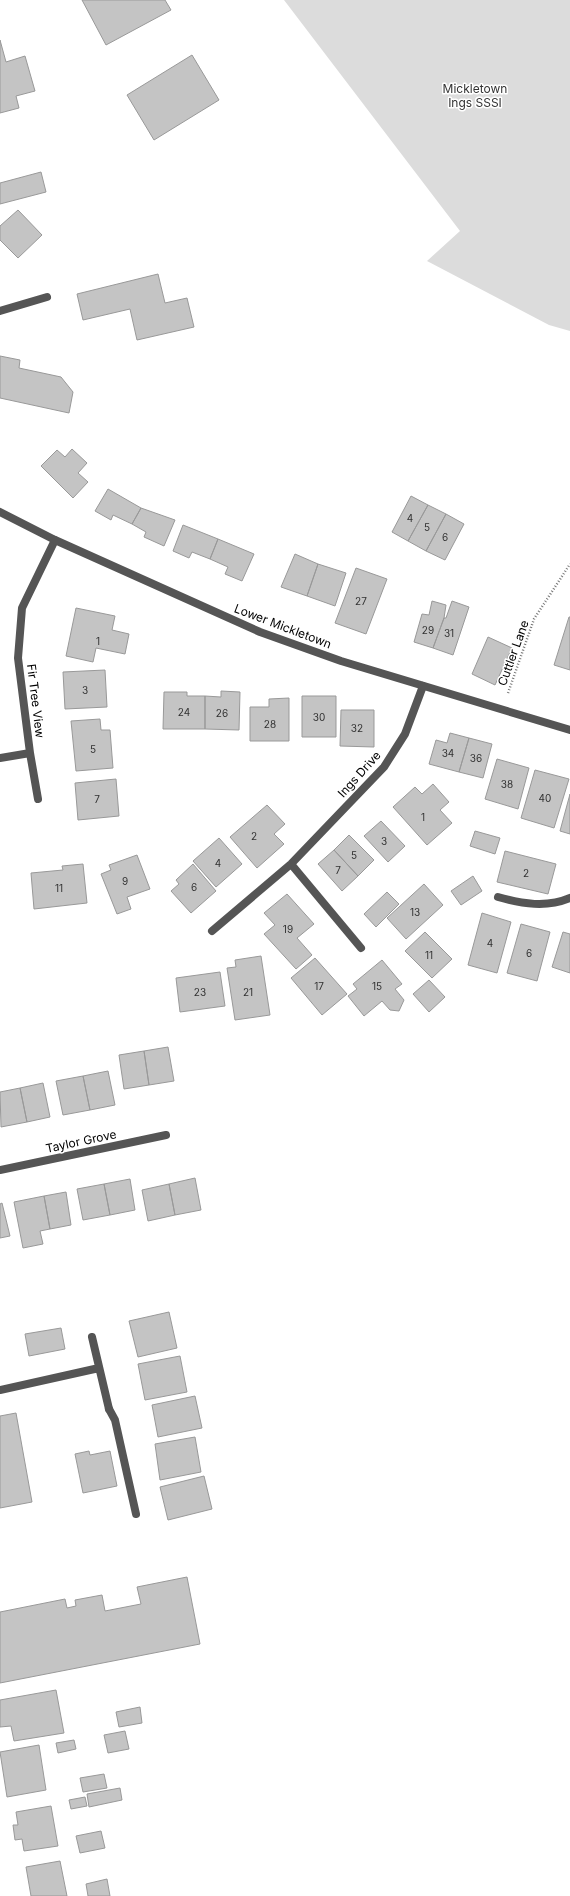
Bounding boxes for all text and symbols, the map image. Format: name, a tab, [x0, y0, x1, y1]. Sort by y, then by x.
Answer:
park label: Mickletown Ings SSSI	[443, 81, 507, 110]
house number: 4	[407, 512, 413, 524]
house number: 5	[424, 521, 430, 533]
house number: 6	[442, 531, 448, 543]
house number: 27	[355, 595, 367, 607]
street label: Lower Mickletown	[232, 601, 334, 651]
street label: Cuttler Lane	[494, 618, 532, 688]
house number: 29	[422, 624, 434, 636]
house number: 31	[444, 627, 454, 639]
house number: 1	[96, 635, 100, 647]
street label: Fir Tree View	[24, 663, 48, 739]
house number: 3	[82, 684, 88, 696]
house number: 24	[178, 706, 190, 718]
house number: 26	[216, 707, 228, 719]
house number: 30	[313, 711, 325, 723]
house number: 28	[264, 718, 276, 730]
house number: 32	[351, 722, 363, 734]
house number: 5	[90, 743, 96, 755]
house number: 34	[442, 747, 454, 759]
street label: Ings Drive	[334, 748, 384, 800]
house number: 36	[470, 752, 482, 764]
house number: 38	[501, 778, 513, 790]
house number: 40	[539, 792, 551, 804]
house number: 7	[94, 793, 100, 805]
house number: 1	[421, 811, 425, 823]
house number: 2	[251, 830, 257, 842]
house number: 3	[381, 835, 387, 847]
house number: 5	[351, 849, 357, 861]
house number: 4	[215, 857, 221, 869]
house number: 7	[335, 864, 341, 876]
house number: 2	[523, 867, 529, 879]
house number: 9	[122, 875, 128, 887]
house number: 6	[191, 881, 197, 893]
house number: 11	[55, 882, 63, 894]
house number: 13	[410, 906, 420, 918]
house number: 19	[283, 923, 293, 935]
house number: 4	[487, 937, 493, 949]
house number: 6	[526, 947, 532, 959]
house number: 11	[425, 949, 433, 961]
house number: 17	[314, 980, 324, 992]
house number: 15	[372, 980, 382, 992]
house number: 23	[194, 986, 206, 998]
house number: 21	[243, 986, 253, 998]
street label: Taylor Grove	[44, 1126, 118, 1156]

